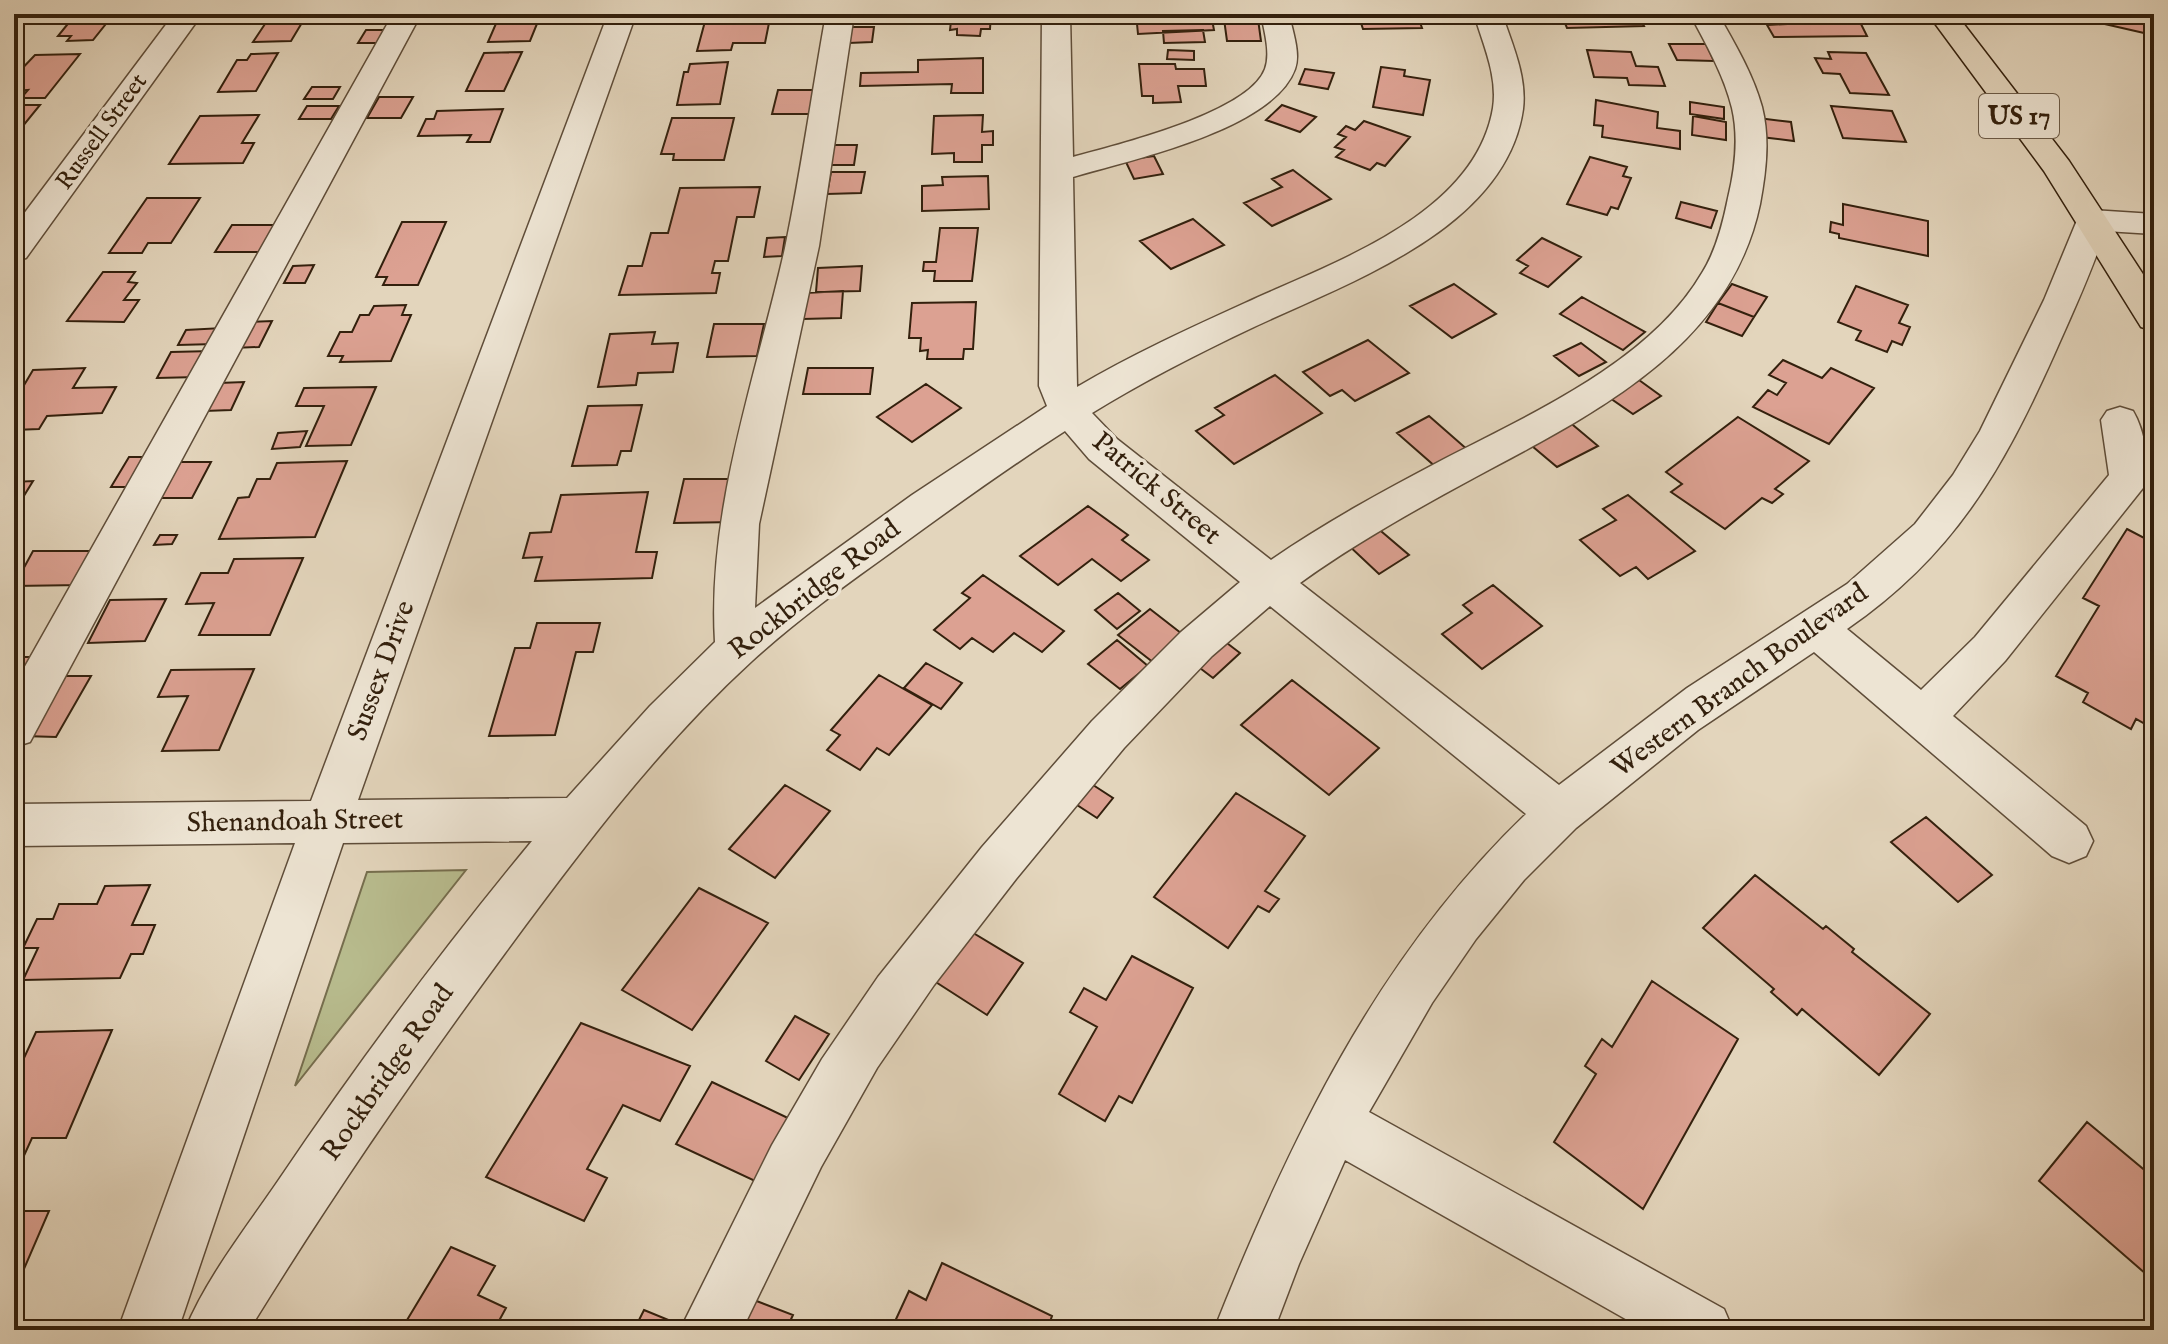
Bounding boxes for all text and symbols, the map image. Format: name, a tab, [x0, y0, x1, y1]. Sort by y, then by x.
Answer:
street label: Russell Street	[49, 68, 155, 196]
road number: US 17	[1979, 94, 2059, 138]
street label: Patrick Street	[1084, 425, 1228, 553]
street label: Rockbridge Road	[722, 512, 908, 668]
street label: Western Branch Boulevard	[1605, 576, 1875, 786]
street label: Sussex Drive	[341, 596, 424, 746]
street label: Shenandoah Street	[186, 803, 404, 841]
street label: Rockbridge Road	[314, 978, 462, 1168]

